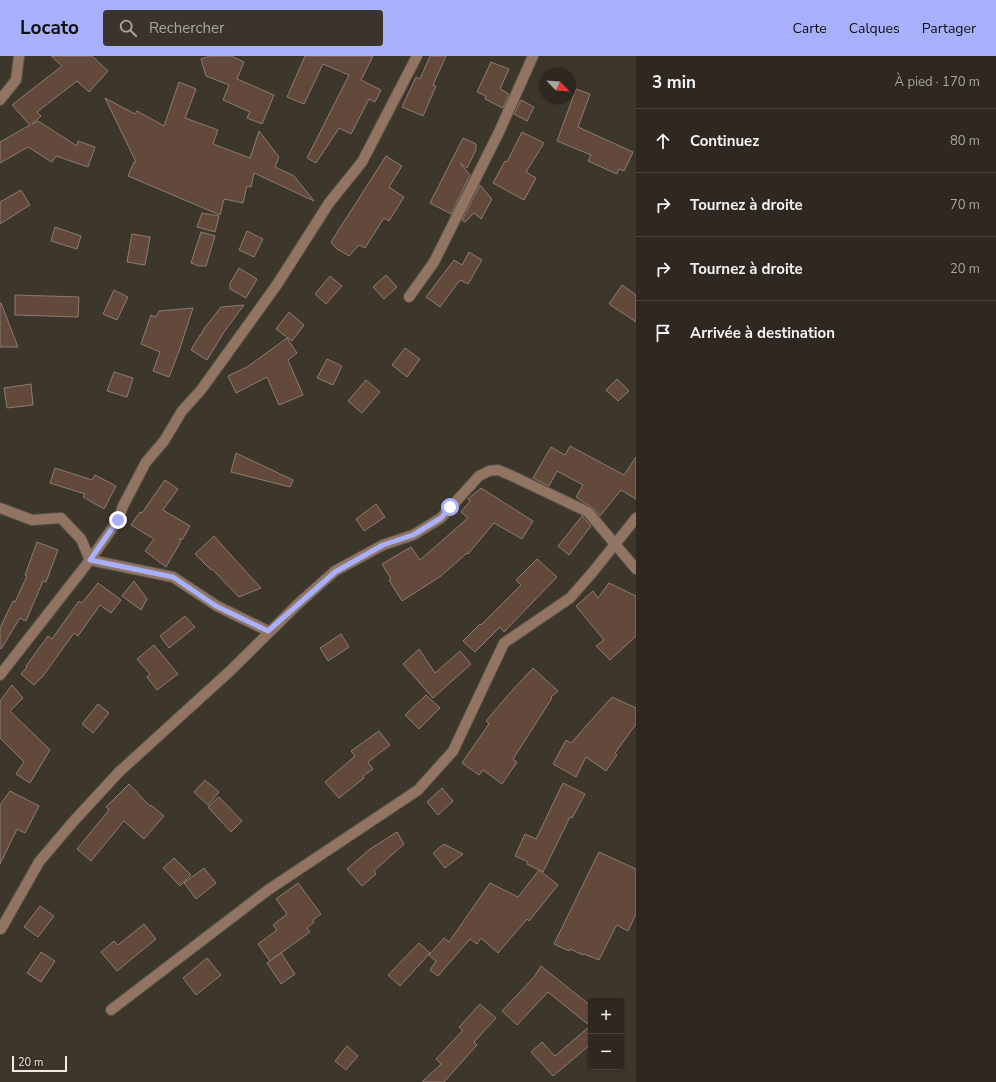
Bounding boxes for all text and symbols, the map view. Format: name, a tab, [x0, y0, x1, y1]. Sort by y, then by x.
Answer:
search box	[103, 10, 383, 46]
text: Locato	[20, 15, 79, 41]
icon: search	[117, 17, 139, 39]
text: Rechercher	[149, 18, 224, 38]
text: Carte	[793, 19, 827, 38]
text: Calques	[849, 19, 900, 38]
text: Partager	[922, 19, 976, 38]
north arrow	[540, 68, 576, 104]
text: 3 min	[652, 71, 696, 94]
text: À pied · 170 m	[895, 73, 980, 91]
icon: ahead	[652, 130, 674, 152]
text: Continuez	[690, 131, 759, 151]
text: 80 m	[950, 132, 980, 150]
icon: right	[652, 194, 674, 216]
text: Tournez à droite	[690, 195, 803, 215]
text: 70 m	[950, 196, 980, 214]
icon: right	[652, 258, 674, 280]
text: Tournez à droite	[690, 259, 803, 279]
text: 20 m	[950, 260, 980, 278]
icon: arrive	[652, 322, 674, 344]
text: Arrivée à destination	[690, 323, 835, 343]
route start	[441, 498, 459, 516]
route end	[109, 511, 127, 529]
map controls	[588, 998, 624, 1070]
button: +	[588, 998, 624, 1034]
button: −	[588, 1034, 624, 1070]
scale bar	[12, 1054, 67, 1073]
text: 20 m	[18, 1055, 43, 1070]

